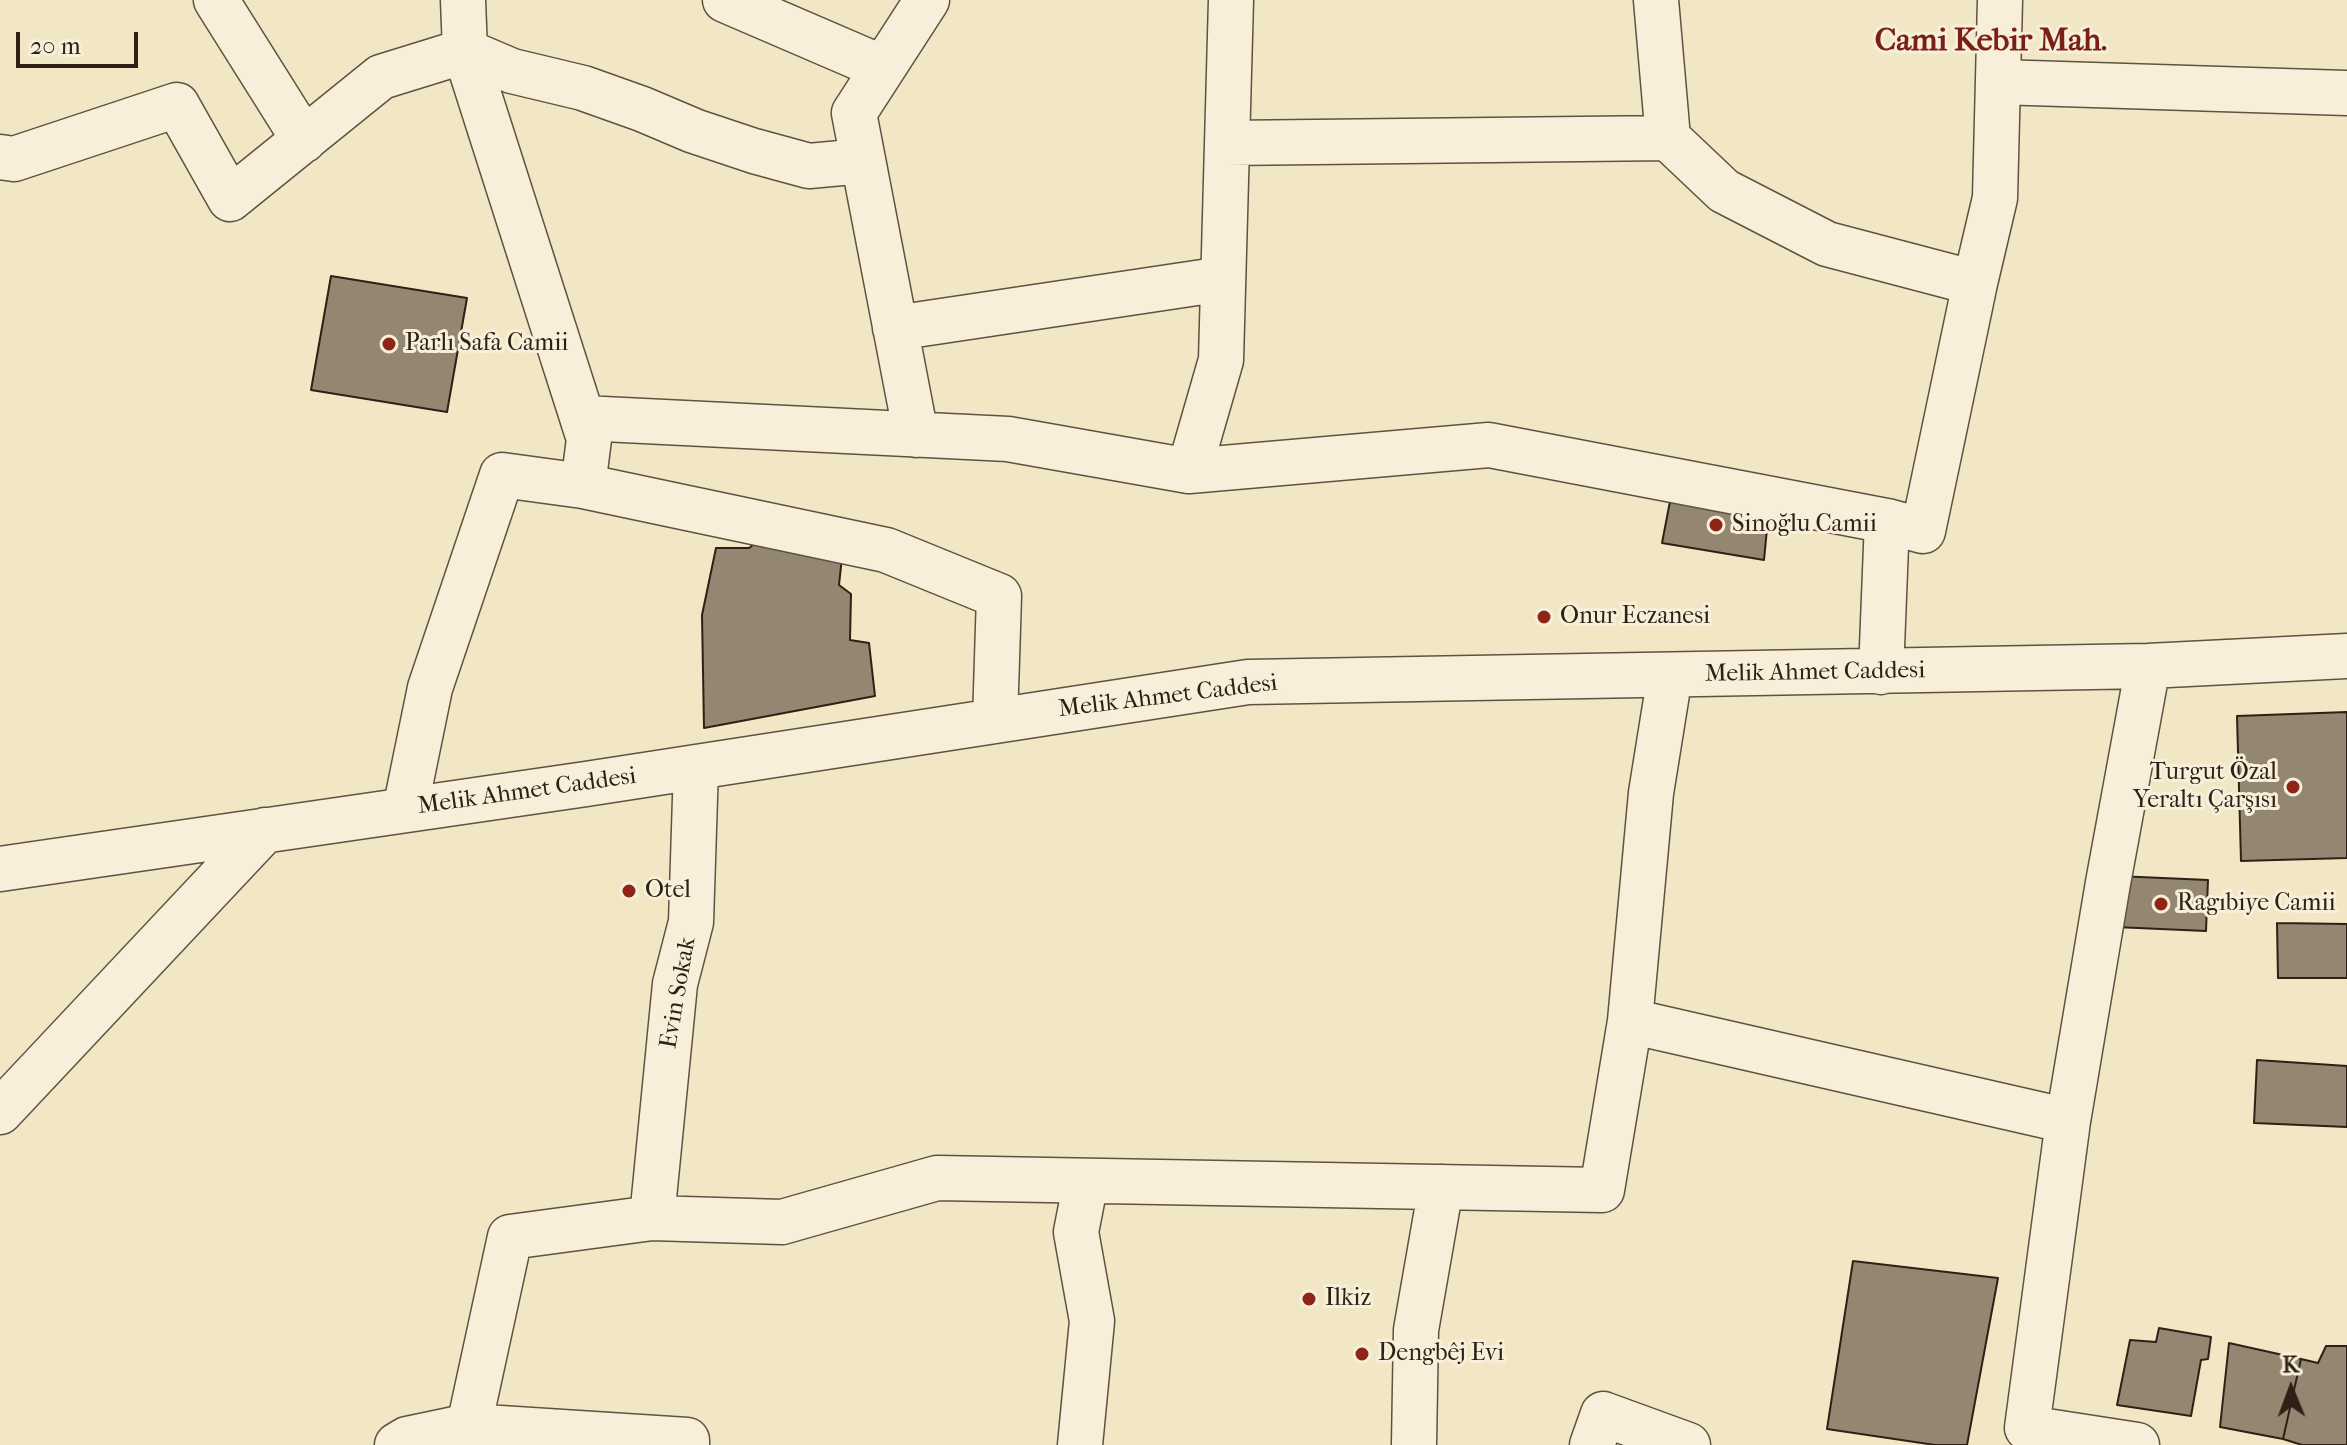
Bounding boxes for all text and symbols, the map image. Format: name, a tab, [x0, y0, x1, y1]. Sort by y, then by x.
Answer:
scale bar	[20, 16, 142, 66]
district label: Cami Kebir Mah.	[1875, 23, 2107, 61]
text: 20 m	[30, 32, 81, 60]
place label: Parlı Safa Camii	[405, 330, 568, 358]
marker: Parlı Safa Camii	[380, 335, 398, 353]
place label: Sinoğlu Camii	[1732, 511, 1877, 539]
marker: Sinoğlu Camii	[1707, 516, 1725, 534]
place label: Onur Eczanesi	[1560, 603, 1710, 631]
marker: Onur Eczanesi	[1535, 608, 1553, 626]
street label: Melik Ahmet Caddesi	[1705, 657, 1925, 689]
street label: Melik Ahmet Caddesi	[1057, 669, 1279, 725]
place label: Turgut Özal Yeraltı Çarşısı	[2133, 759, 2277, 815]
street label: Melik Ahmet Caddesi	[416, 762, 638, 822]
marker: Turgut Özal Yeraltı Çarşısı	[2284, 778, 2302, 796]
place label: Otel	[645, 877, 691, 905]
marker: Otel	[620, 882, 638, 900]
place label: Ragıbiye Camii	[2177, 890, 2336, 918]
marker: Ragıbiye Camii	[2152, 895, 2170, 913]
street label: Evin Sokak	[655, 935, 703, 1051]
place label: Ilkiz	[1325, 1285, 1371, 1313]
marker: Ilkiz	[1300, 1290, 1318, 1308]
place label: Dengbêj Evi	[1378, 1340, 1504, 1368]
marker: Dengbêj Evi	[1353, 1345, 1371, 1363]
north arrow	[2251, 1349, 2331, 1429]
text: K	[2282, 1352, 2299, 1378]

